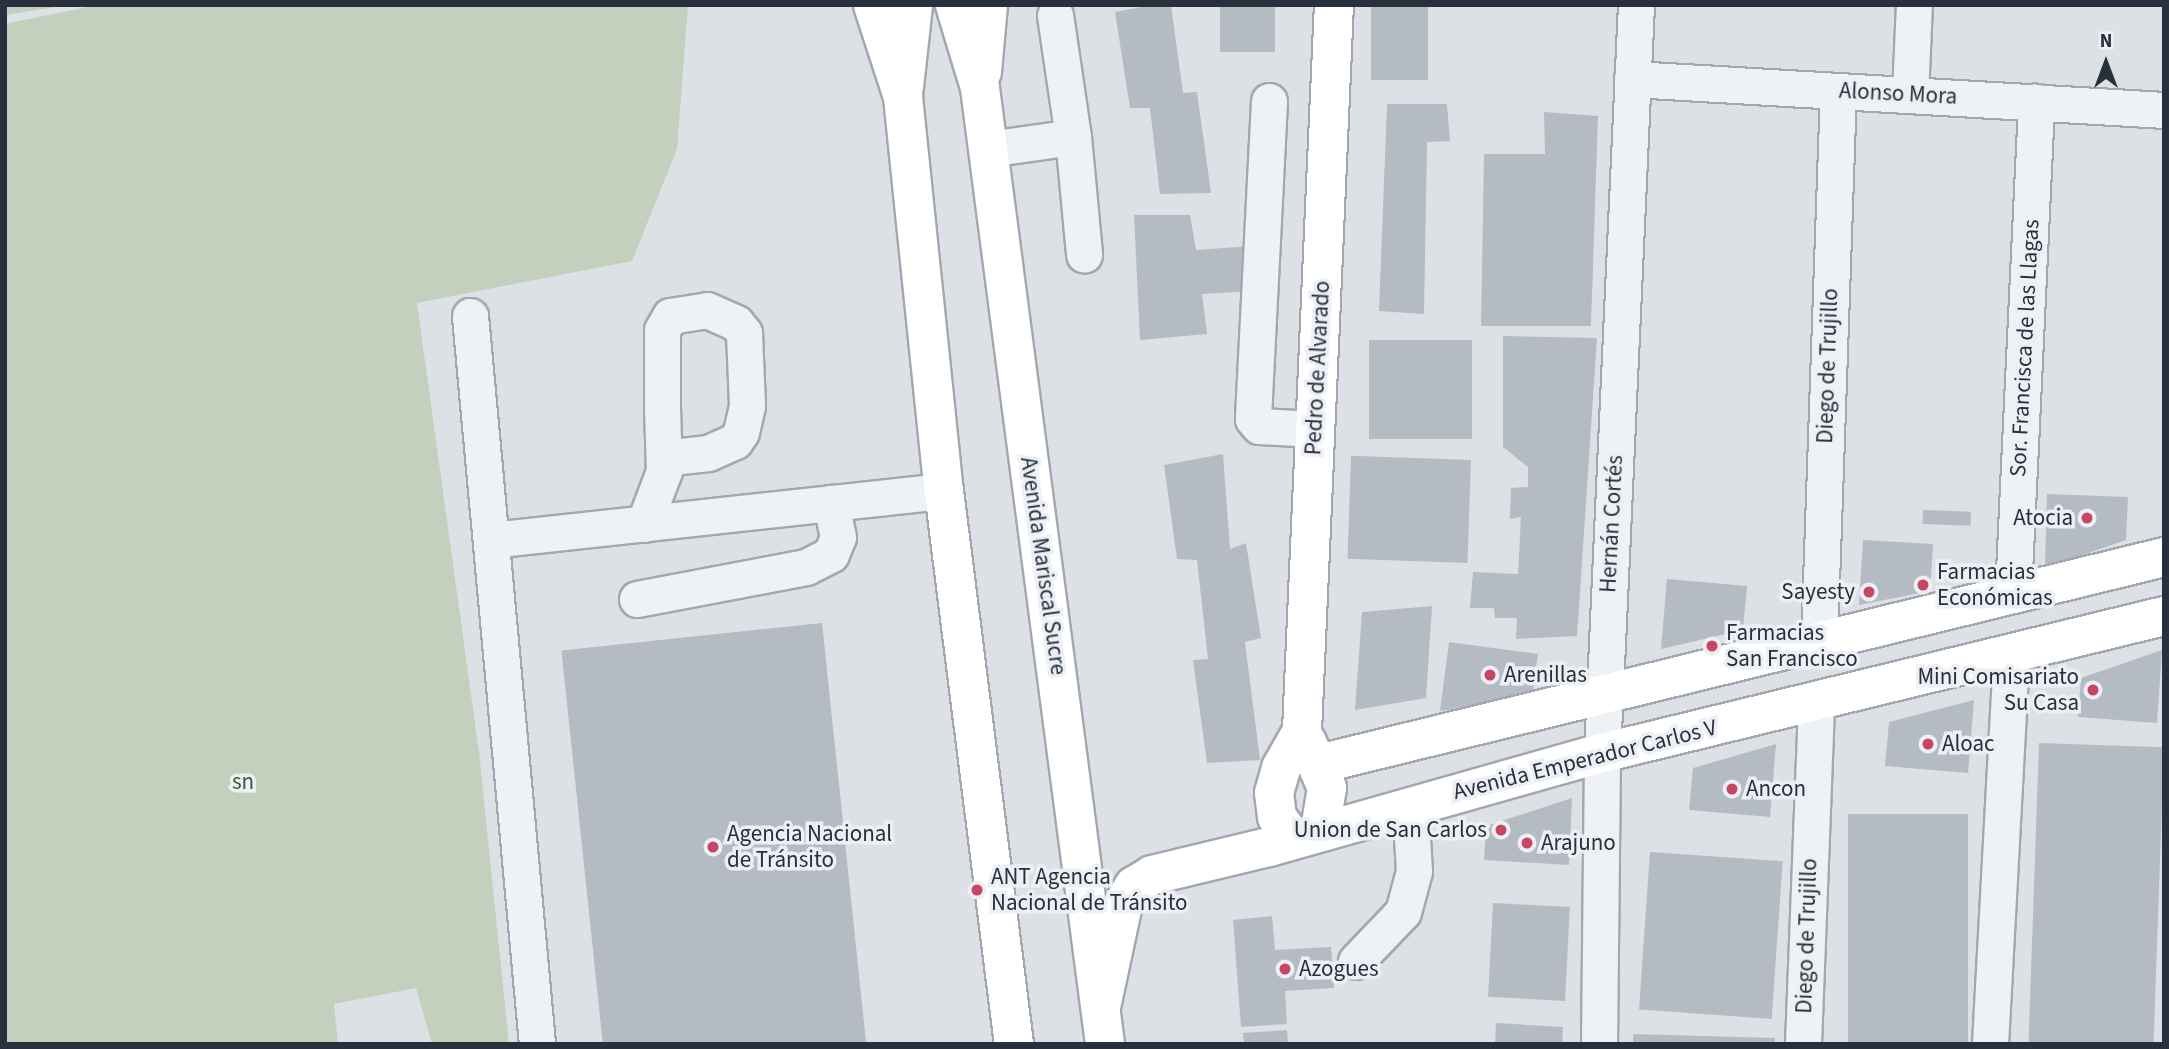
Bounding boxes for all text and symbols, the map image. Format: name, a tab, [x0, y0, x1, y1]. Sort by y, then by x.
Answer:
north arrow	[2071, 28, 2141, 98]
text: N	[2100, 28, 2112, 55]
street label: Alonso Mora	[1838, 77, 1958, 111]
street label: Sor. Francisca de las Llagas	[2004, 218, 2046, 478]
street label: Pedro de Alvarado	[1300, 280, 1336, 456]
street label: Diego de Trujillo	[1811, 288, 1845, 444]
street label: Hernán Cortés	[1595, 454, 1629, 594]
street label: Avenida Mariscal Sucre	[1014, 455, 1072, 677]
place label: Atocia	[2013, 504, 2073, 532]
marker: Atocia	[2079, 510, 2095, 526]
place label: Farmacias Económicas	[1937, 558, 2053, 612]
marker: Farmacias Económicas	[1915, 577, 1931, 593]
place label: Sayesty	[1781, 578, 1855, 606]
marker: Sayesty	[1861, 584, 1877, 600]
place label: Farmacias San Francisco	[1726, 619, 1858, 673]
marker: Farmacias San Francisco	[1704, 638, 1720, 654]
place label: Arenillas	[1504, 661, 1587, 689]
place label: Mini Comisariato Su Casa	[1917, 663, 2079, 717]
marker: Arenillas	[1482, 667, 1498, 683]
marker: Mini Comisariato Su Casa	[2085, 682, 2101, 698]
street label: Avenida Emperador Carlos V	[1450, 714, 1720, 806]
place label: Aloac	[1942, 730, 1995, 758]
marker: Aloac	[1920, 736, 1936, 752]
park label: sn	[232, 768, 254, 796]
place label: Ancon	[1746, 775, 1806, 803]
marker: Ancon	[1724, 781, 1740, 797]
place label: Union de San Carlos	[1294, 816, 1487, 844]
place label: Agencia Nacional de Tránsito	[727, 820, 892, 874]
marker: Union de San Carlos	[1493, 822, 1509, 838]
place label: Arajuno	[1541, 829, 1616, 857]
marker: Arajuno	[1519, 835, 1535, 851]
marker: Agencia Nacional de Tránsito	[705, 839, 721, 855]
street label: Diego de Trujillo	[1790, 858, 1824, 1014]
place label: ANT Agencia Nacional de Tránsito	[991, 863, 1188, 917]
marker: ANT Agencia Nacional de Tránsito	[969, 882, 985, 898]
place label: Azogues	[1299, 955, 1379, 983]
marker: Azogues	[1277, 961, 1293, 977]

